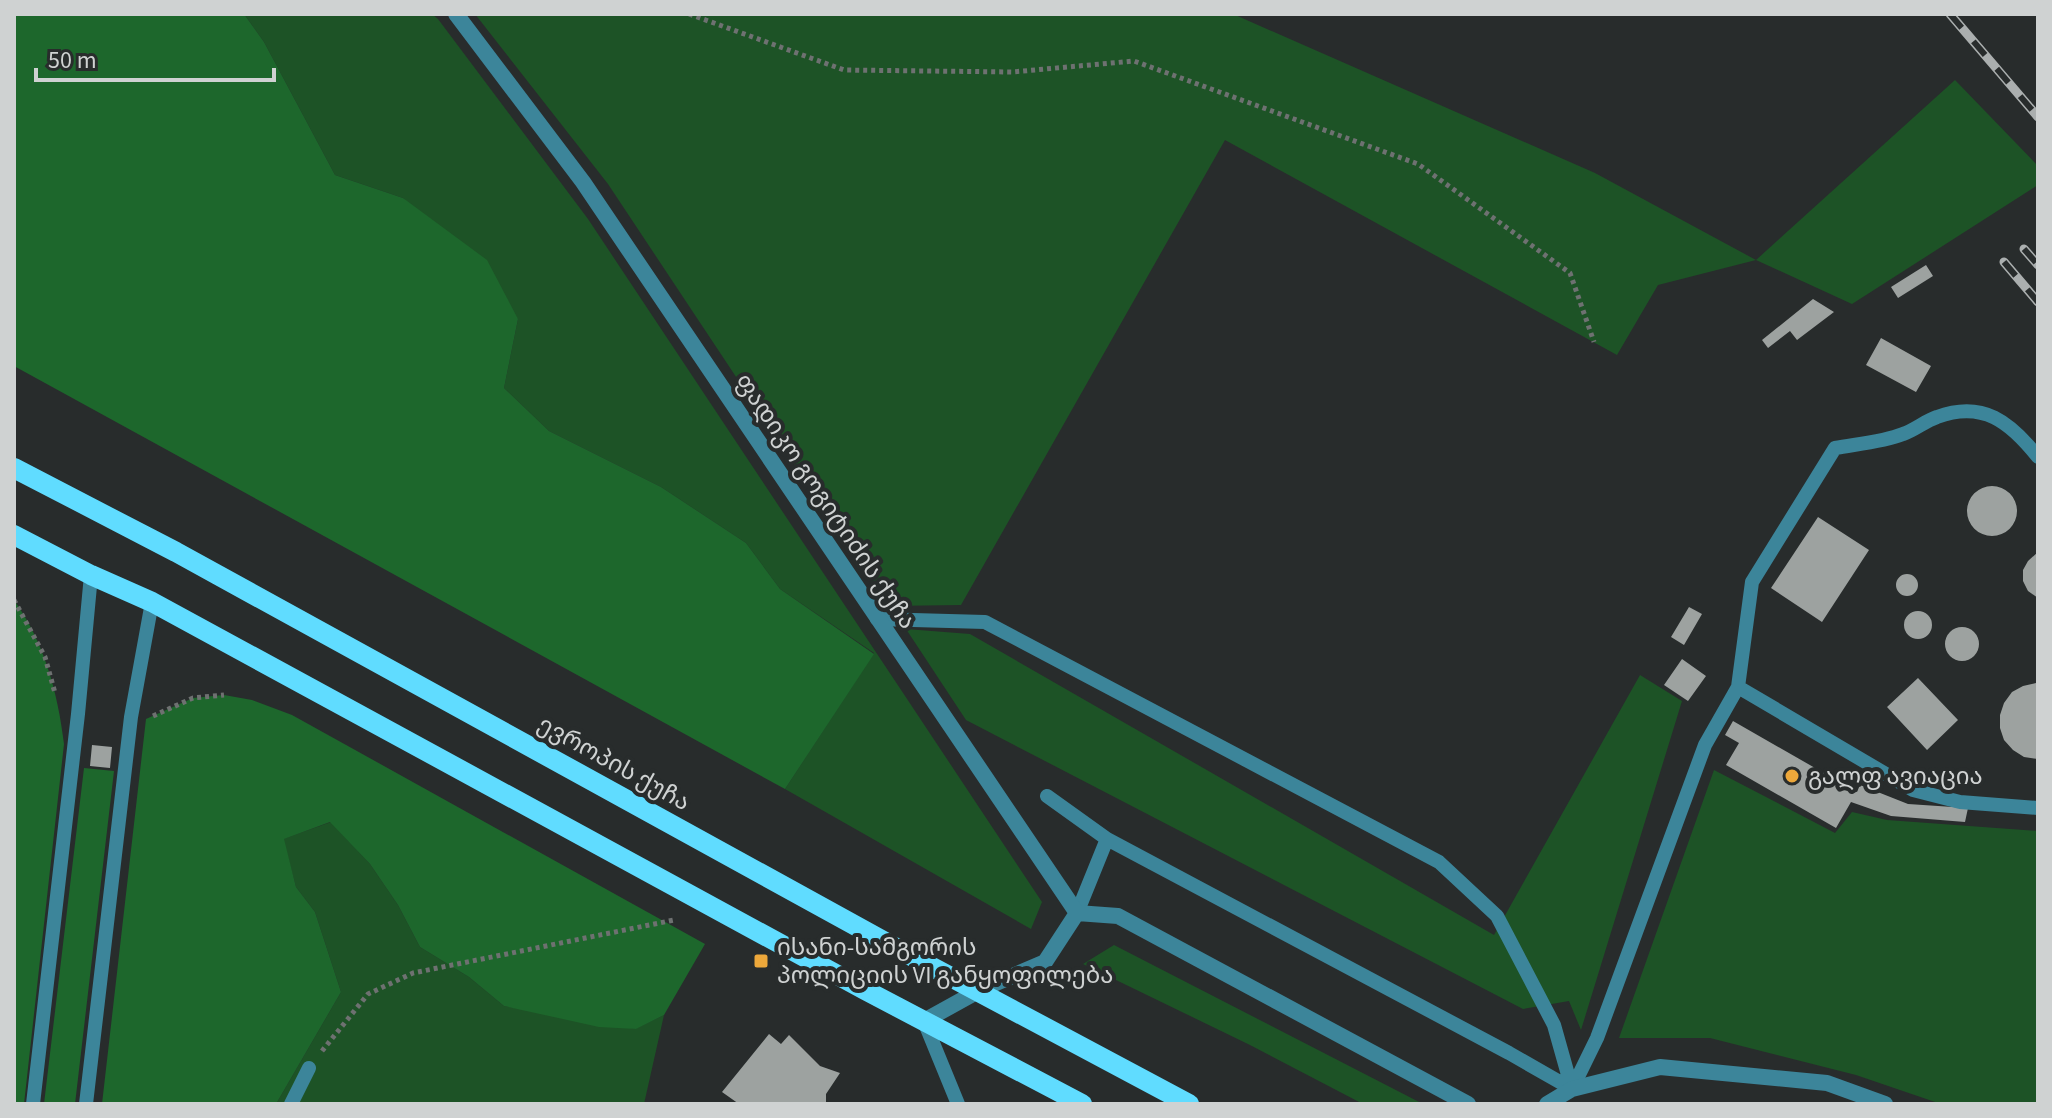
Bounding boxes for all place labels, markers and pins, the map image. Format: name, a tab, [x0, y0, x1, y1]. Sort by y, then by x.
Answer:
place label: გალფ ავიაცია	[1808, 759, 1983, 794]
marker: გალფ ავიაცია	[1783, 767, 1801, 785]
place label: ისანი-სამგორის პოლიციის VI განყოფილება	[777, 930, 1114, 993]
marker: ისანი-სამგორის პოლიციის VI განყოფილება	[752, 952, 770, 970]

